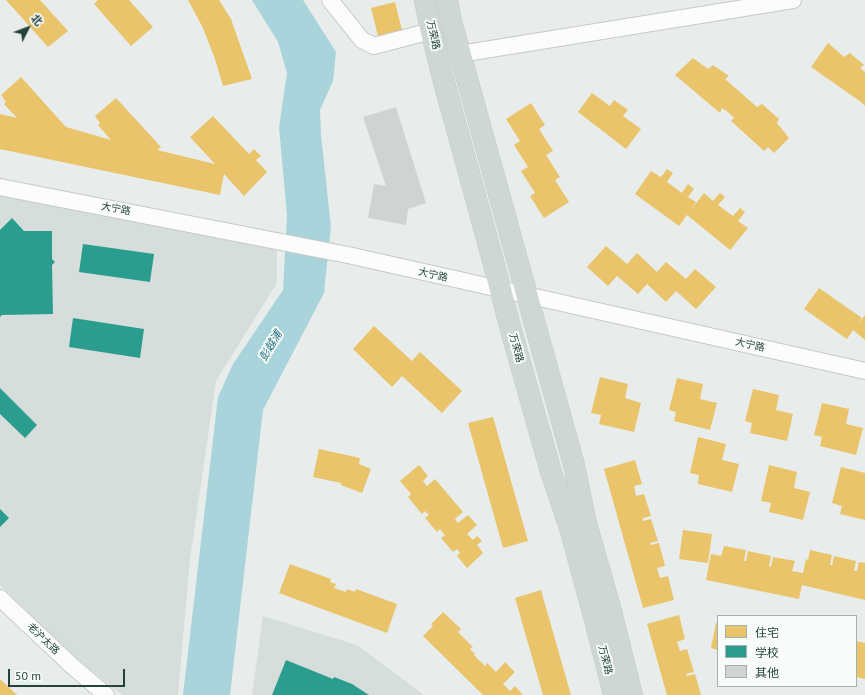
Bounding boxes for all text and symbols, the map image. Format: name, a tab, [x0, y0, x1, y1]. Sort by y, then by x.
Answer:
north arrow	[8, 8, 48, 48]
text: 北	[28, 11, 46, 29]
street label: 万荣路	[424, 19, 442, 51]
street label: 大宁路	[100, 200, 132, 218]
street label: 大宁路	[417, 266, 449, 284]
water label: 彭越浦	[257, 328, 285, 364]
street label: 万荣路	[506, 332, 526, 364]
street label: 大宁路	[734, 336, 766, 354]
legend	[717, 615, 857, 687]
street label: 老沪太路	[24, 621, 62, 657]
text: 住宅	[755, 625, 779, 640]
street label: 万荣路	[596, 644, 614, 676]
text: 学校	[755, 645, 779, 660]
scale bar	[10, 661, 127, 687]
text: 其他	[755, 665, 779, 680]
text: 50 m	[15, 668, 41, 683]

